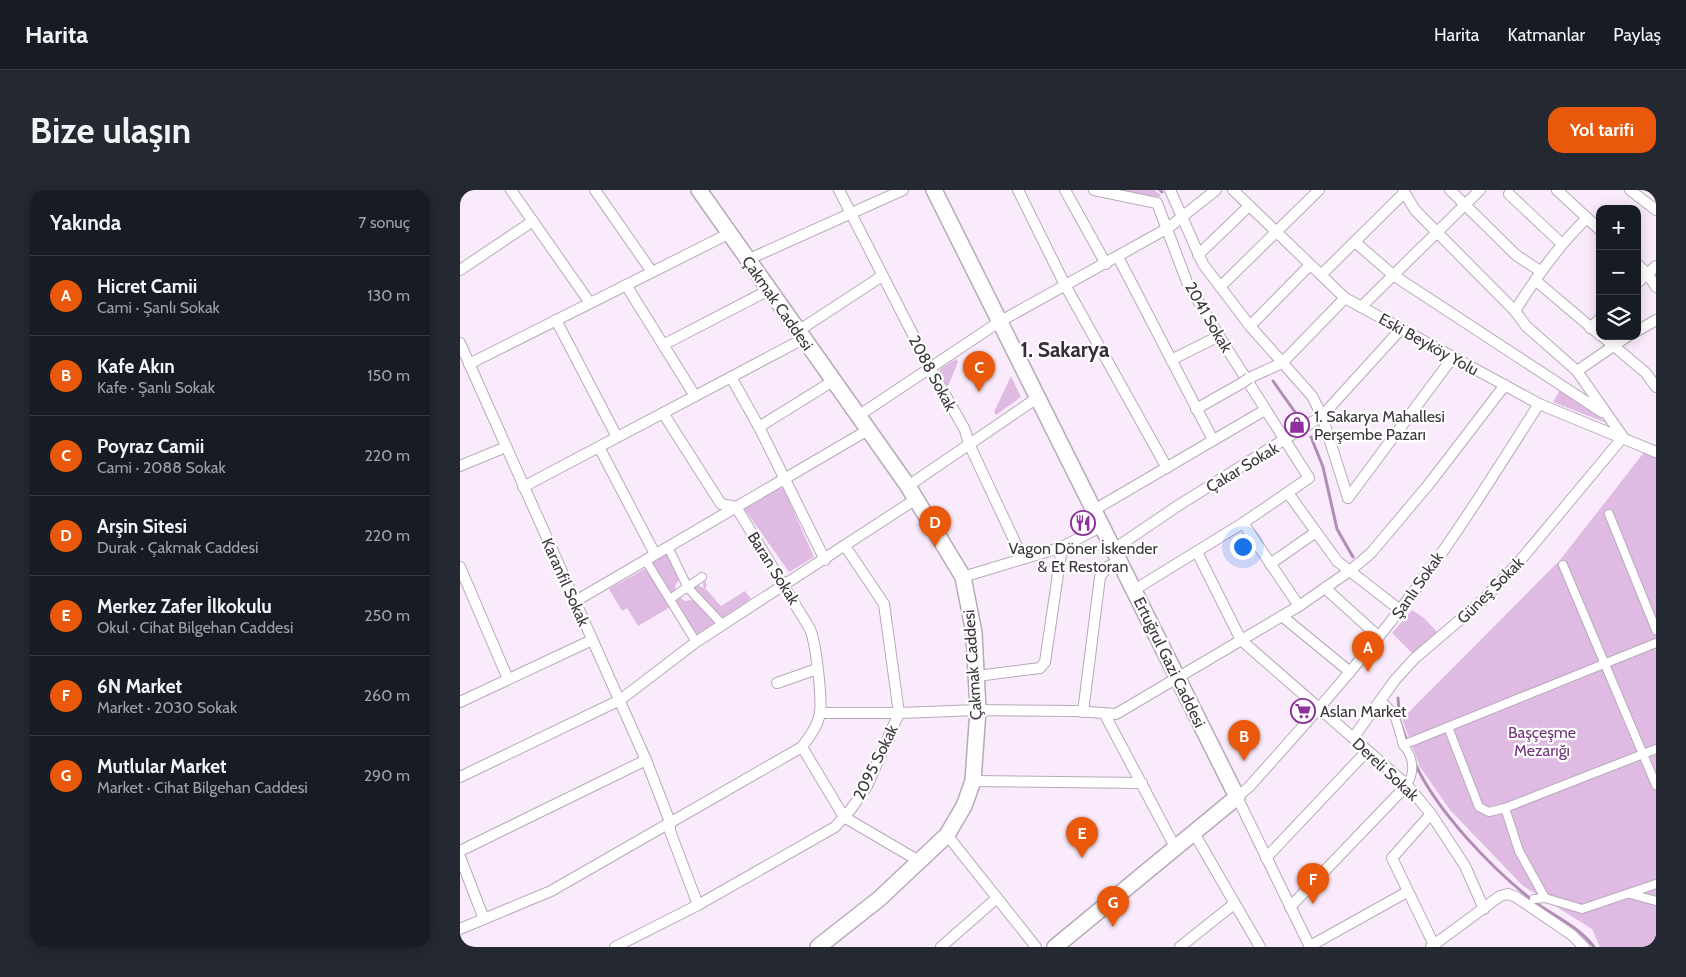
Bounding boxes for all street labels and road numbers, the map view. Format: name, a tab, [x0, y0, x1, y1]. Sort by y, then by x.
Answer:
street label: Çakmak Caddesi	[738, 253, 817, 354]
street label: 2041 Sokak	[1181, 279, 1237, 356]
street label: Eski Beyköy Yolu	[1376, 309, 1482, 380]
street label: 2088 Sokak	[905, 332, 961, 415]
street label: Çakar Sokak	[1203, 438, 1283, 496]
street label: Baran Sokak	[744, 528, 804, 609]
street label: Karanfil Sokak	[538, 535, 594, 630]
street label: Şanlı Sokak	[1388, 548, 1448, 622]
street label: Güneş Sokak	[1453, 552, 1528, 628]
street label: Ertuğrul Gazi Caddesi	[1130, 594, 1209, 731]
street label: Çakmak Caddesi	[959, 609, 986, 721]
street label: 2095 Sokak	[849, 721, 902, 803]
street label: Dereli Sokak	[1349, 734, 1423, 805]

